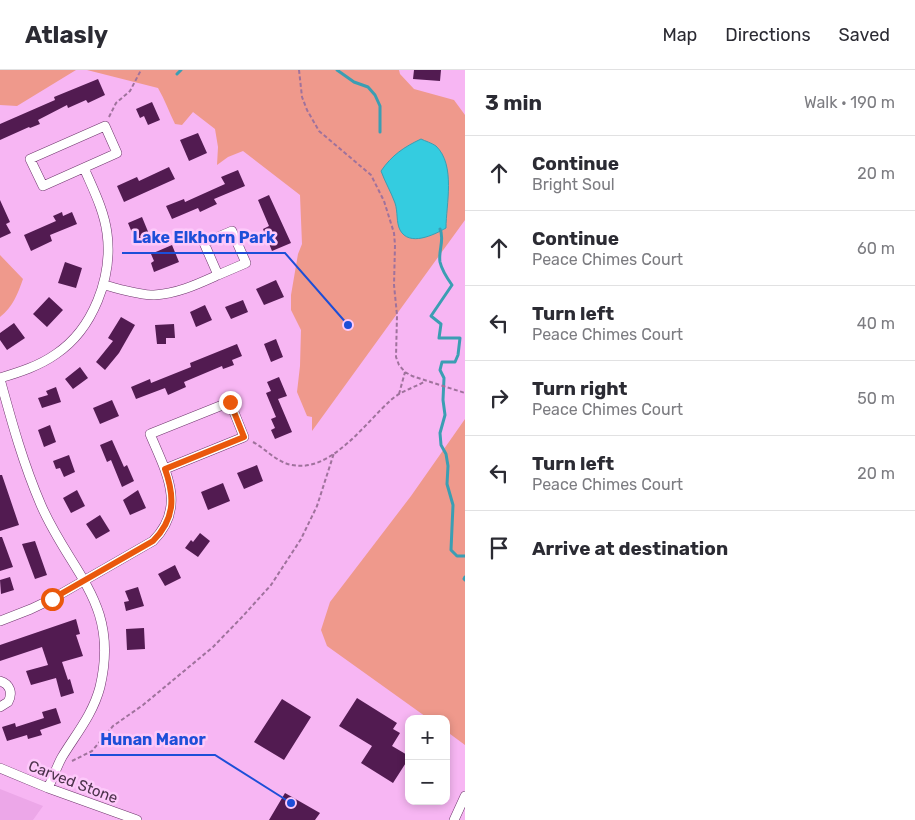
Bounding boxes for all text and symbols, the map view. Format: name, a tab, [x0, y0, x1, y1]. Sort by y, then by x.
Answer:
text: Atlasly	[25, 21, 108, 49]
text: Map	[662, 24, 697, 46]
text: Directions	[725, 24, 811, 46]
text: Saved	[839, 24, 890, 46]
text: 3 min	[485, 90, 542, 115]
text: Walk · 190 m	[804, 93, 895, 112]
text: Continue	[532, 152, 619, 175]
icon: ahead	[485, 159, 513, 187]
text: 20 m	[857, 164, 895, 183]
text: Bright Soul	[532, 175, 615, 194]
callout: Lake Elkhorn Park	[122, 222, 285, 253]
text: Continue	[532, 227, 619, 250]
text: Lake Elkhorn Park	[133, 228, 276, 247]
icon: ahead	[485, 234, 513, 262]
text: 60 m	[857, 239, 895, 258]
text: Peace Chimes Court	[532, 250, 683, 269]
text: Turn left	[532, 302, 614, 325]
icon: left	[485, 309, 513, 337]
text: 40 m	[857, 314, 895, 333]
text: Peace Chimes Court	[532, 325, 683, 344]
text: Turn right	[532, 377, 627, 400]
icon: right	[485, 384, 513, 412]
text: 50 m	[857, 389, 895, 408]
route end	[219, 391, 242, 414]
text: Peace Chimes Court	[532, 400, 683, 419]
text: Turn left	[532, 452, 614, 475]
icon: left	[485, 459, 513, 487]
text: 20 m	[857, 464, 895, 483]
text: Peace Chimes Court	[532, 475, 683, 494]
icon: arrive	[485, 534, 513, 562]
text: Arrive at destination	[532, 537, 728, 560]
route start	[41, 588, 64, 611]
map controls	[405, 715, 450, 805]
button: +	[405, 715, 450, 760]
callout: Hunan Manor	[90, 724, 215, 755]
text: Hunan Manor	[100, 730, 207, 749]
street label: Carved Stone	[26, 757, 120, 807]
button: −	[405, 760, 450, 805]

